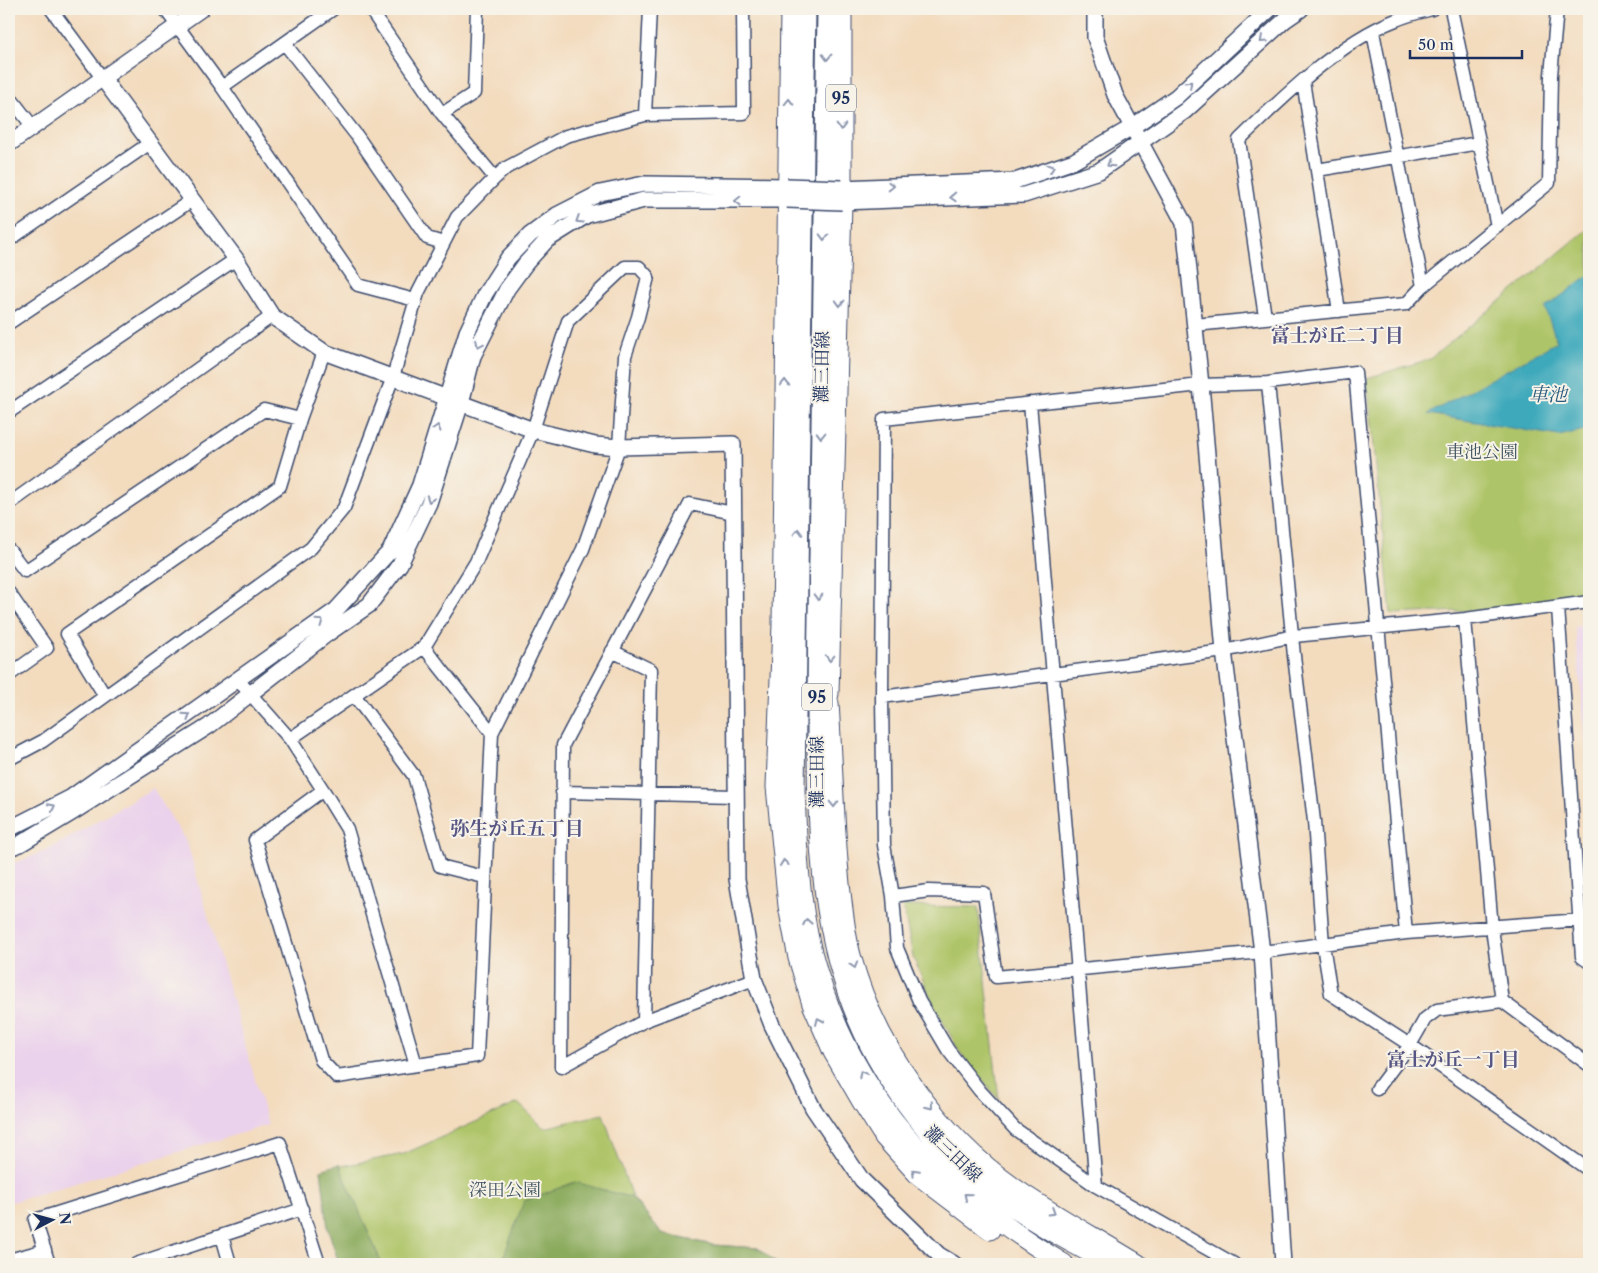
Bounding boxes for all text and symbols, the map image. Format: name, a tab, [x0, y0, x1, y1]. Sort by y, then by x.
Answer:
scale bar	[1410, 28, 1523, 60]
one-way arrow	[1260, 34, 1269, 43]
text: 50 m	[1418, 35, 1454, 54]
one-way arrow	[822, 54, 832, 62]
one-way arrow	[1184, 81, 1193, 90]
road number: 95	[826, 85, 856, 112]
one-way arrow	[784, 98, 794, 106]
one-way arrow	[836, 124, 846, 132]
one-way arrow	[1106, 158, 1116, 167]
one-way arrow	[1047, 164, 1055, 174]
one-way arrow	[887, 180, 895, 191]
one-way arrow	[949, 192, 957, 203]
one-way arrow	[734, 196, 742, 207]
one-way arrow	[575, 214, 584, 224]
one-way arrow	[819, 234, 829, 242]
one-way arrow	[834, 299, 845, 307]
district label: 富士が丘二丁目	[1270, 324, 1404, 347]
street label: 灘三田線	[810, 331, 834, 403]
one-way arrow	[475, 339, 486, 348]
one-way arrow	[780, 379, 790, 386]
water label: 車池	[1529, 383, 1569, 406]
one-way arrow	[431, 424, 441, 432]
one-way arrow	[816, 432, 826, 439]
park label: 車池公園	[1446, 441, 1518, 463]
one-way arrow	[426, 494, 436, 502]
one-way arrow	[793, 528, 803, 536]
one-way arrow	[813, 594, 823, 602]
one-way arrow	[314, 619, 323, 628]
one-way arrow	[825, 654, 836, 662]
road number: 95	[802, 684, 832, 710]
one-way arrow	[181, 713, 190, 722]
street label: 灘三田線	[806, 736, 828, 808]
one-way arrow	[829, 800, 840, 808]
one-way arrow	[47, 803, 56, 813]
district label: 弥生が丘五丁目	[450, 817, 584, 840]
one-way arrow	[778, 859, 789, 867]
one-way arrow	[802, 917, 812, 926]
one-way arrow	[848, 960, 858, 968]
one-way arrow	[815, 1017, 826, 1026]
district label: 富士が丘一丁目	[1386, 1048, 1520, 1071]
one-way arrow	[858, 1070, 868, 1079]
one-way arrow	[925, 1100, 933, 1109]
street label: 灘三田線	[919, 1121, 987, 1187]
one-way arrow	[912, 1168, 921, 1177]
park label: 深田公園	[469, 1179, 541, 1201]
one-way arrow	[963, 1193, 972, 1202]
north arrow	[28, 1196, 78, 1246]
one-way arrow	[1047, 1205, 1056, 1215]
text: N	[55, 1212, 75, 1226]

